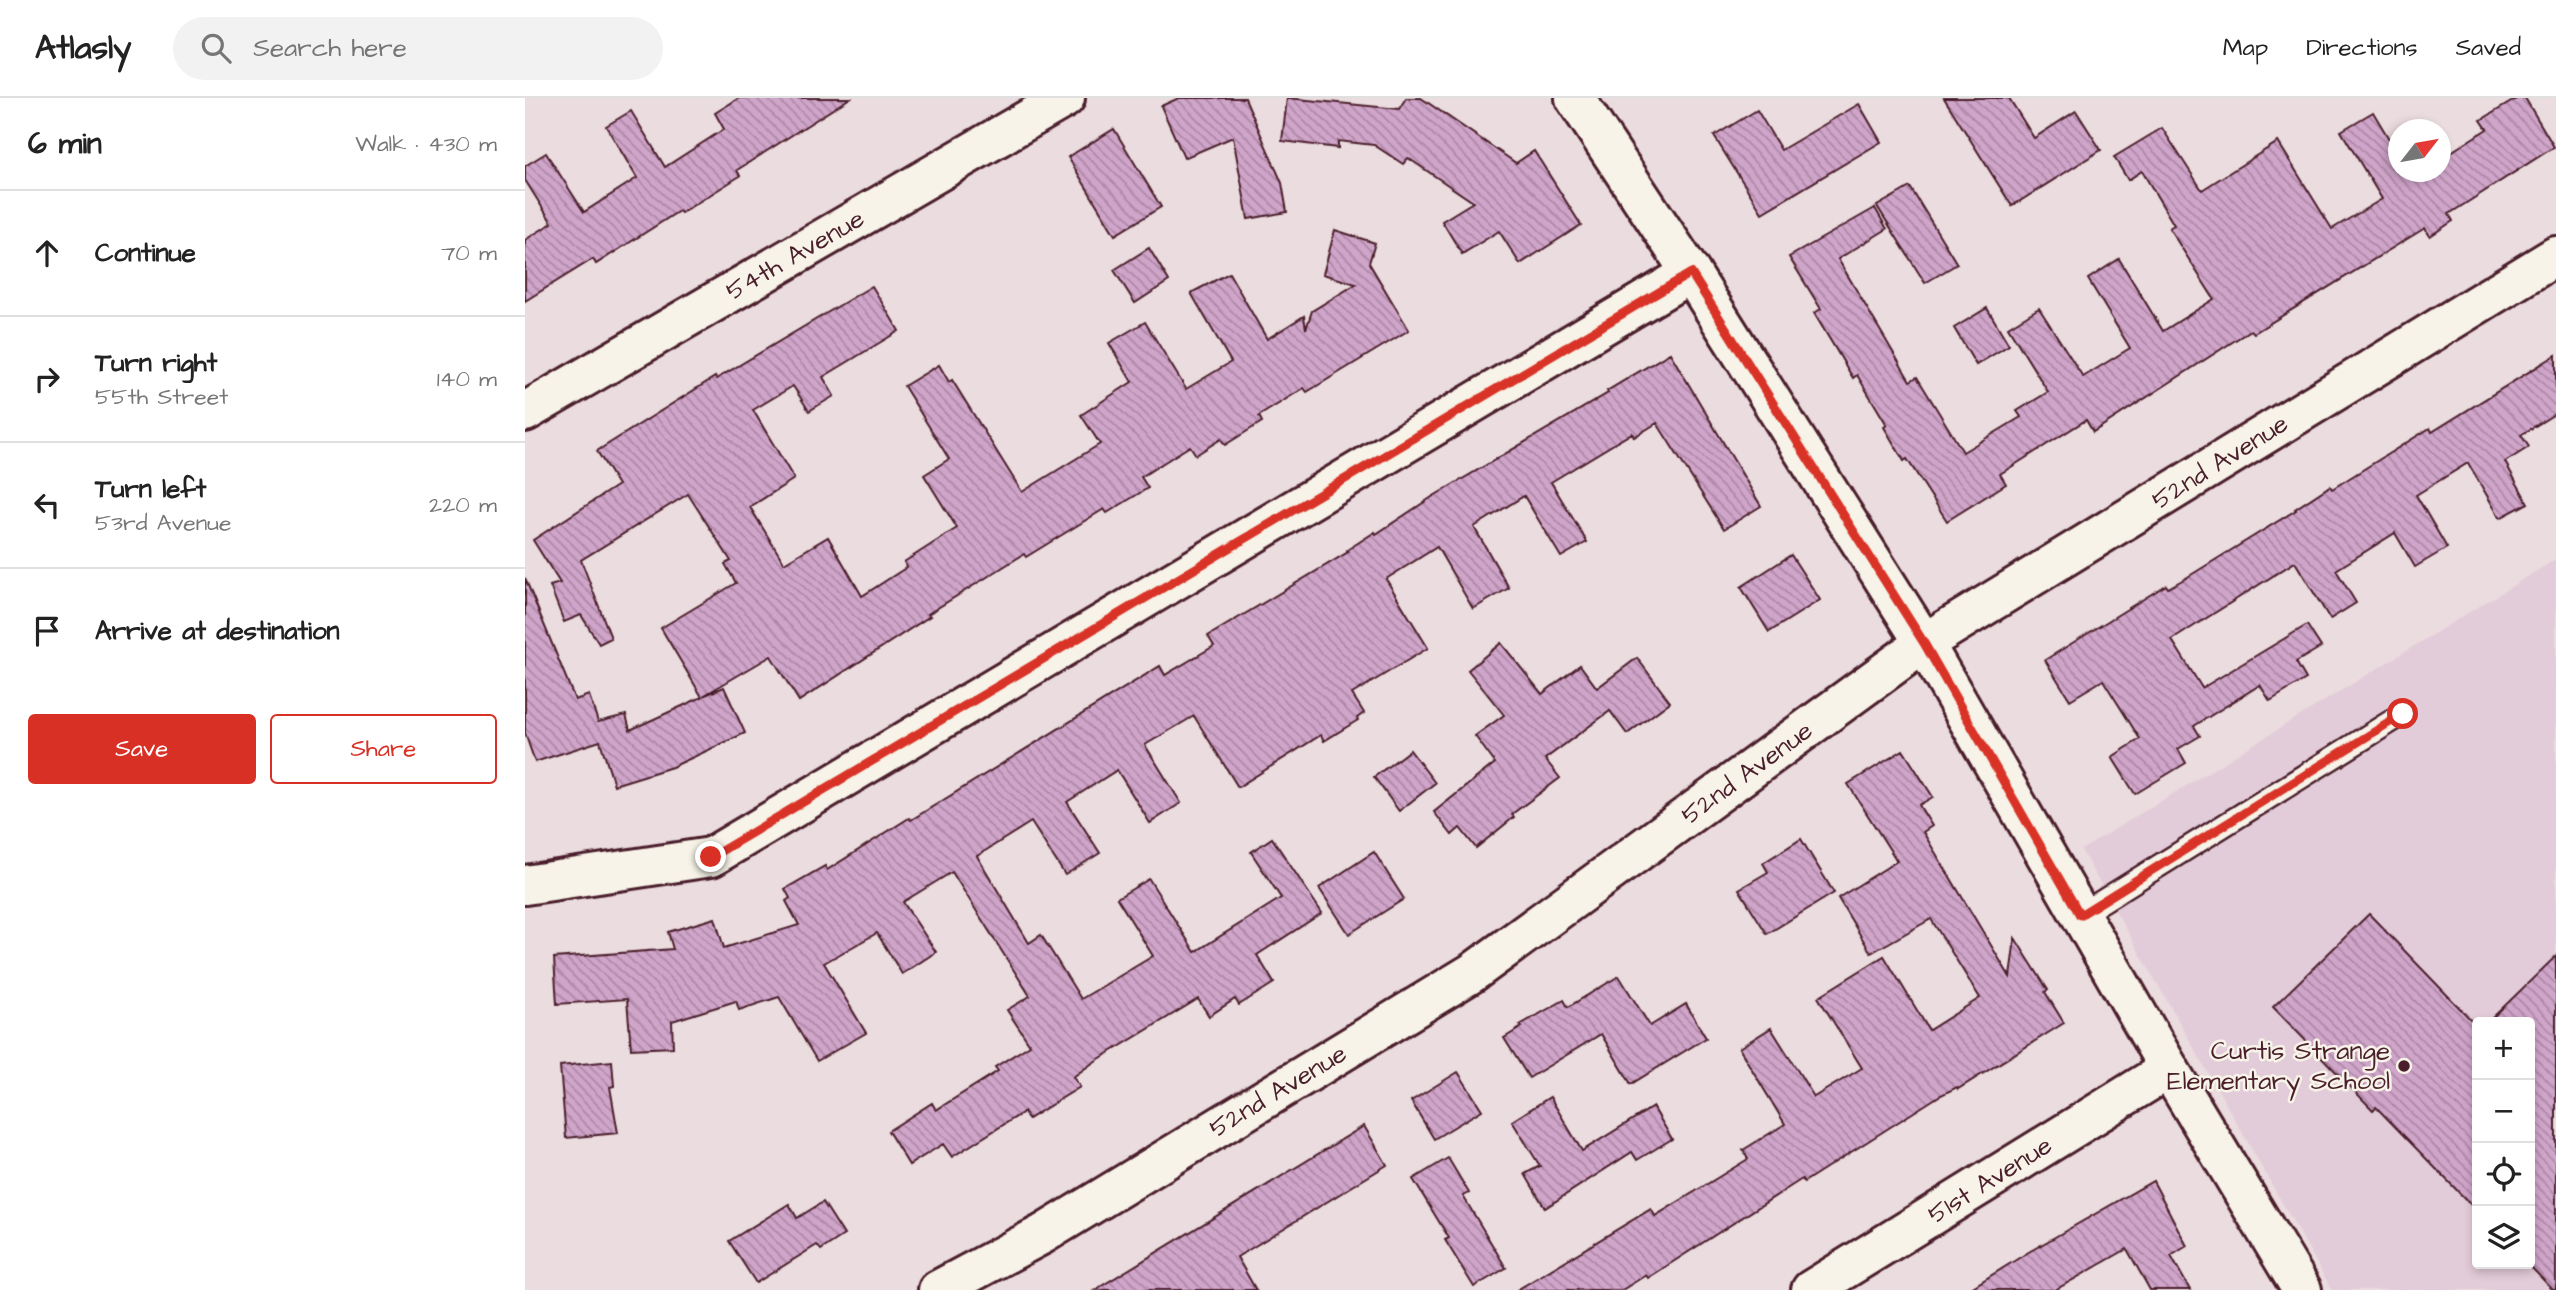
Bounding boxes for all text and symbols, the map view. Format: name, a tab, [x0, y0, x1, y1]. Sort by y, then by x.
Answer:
search box	[173, 17, 663, 80]
text: Atlasly	[35, 25, 131, 71]
icon: search	[197, 29, 235, 67]
text: Search here	[253, 30, 407, 66]
text: Map	[2223, 31, 2268, 65]
text: Directions	[2306, 31, 2418, 65]
text: Saved	[2456, 31, 2521, 65]
north arrow	[2388, 119, 2451, 182]
text: 6 min	[28, 123, 102, 165]
text: Walk · 430 m	[355, 128, 497, 160]
street label: 54th Avenue	[719, 201, 871, 309]
icon: ahead	[28, 234, 66, 272]
text: Continue	[95, 235, 196, 271]
text: 70 m	[441, 237, 497, 269]
text: Turn right	[95, 345, 217, 381]
icon: right	[28, 360, 66, 398]
text: 140 m	[437, 363, 497, 395]
text: 55th Street	[95, 381, 228, 413]
street label: 52nd Avenue	[2145, 406, 2295, 518]
text: Turn left	[95, 471, 206, 507]
icon: left	[28, 486, 66, 524]
text: 220 m	[429, 489, 497, 521]
text: 53rd Avenue	[95, 507, 231, 539]
icon: arrive	[28, 612, 66, 650]
text: Arrive at destination	[95, 613, 340, 649]
route start	[2387, 698, 2418, 729]
street label: 52nd Avenue	[1674, 713, 1820, 833]
button: Save	[28, 714, 256, 784]
button: Share	[270, 714, 497, 784]
route end	[695, 841, 726, 872]
map controls	[2472, 1017, 2535, 1269]
button: +	[2472, 1017, 2535, 1080]
place label: Curtis Strange Elementary School	[2167, 1033, 2390, 1101]
street label: 52nd Avenue	[1203, 1036, 1353, 1146]
marker: Curtis Strange Elementary School	[2396, 1058, 2412, 1074]
button: −	[2472, 1080, 2535, 1143]
street label: 51st Avenue	[1921, 1128, 2059, 1232]
button: locate	[2472, 1143, 2535, 1206]
button: layers	[2472, 1206, 2535, 1269]

